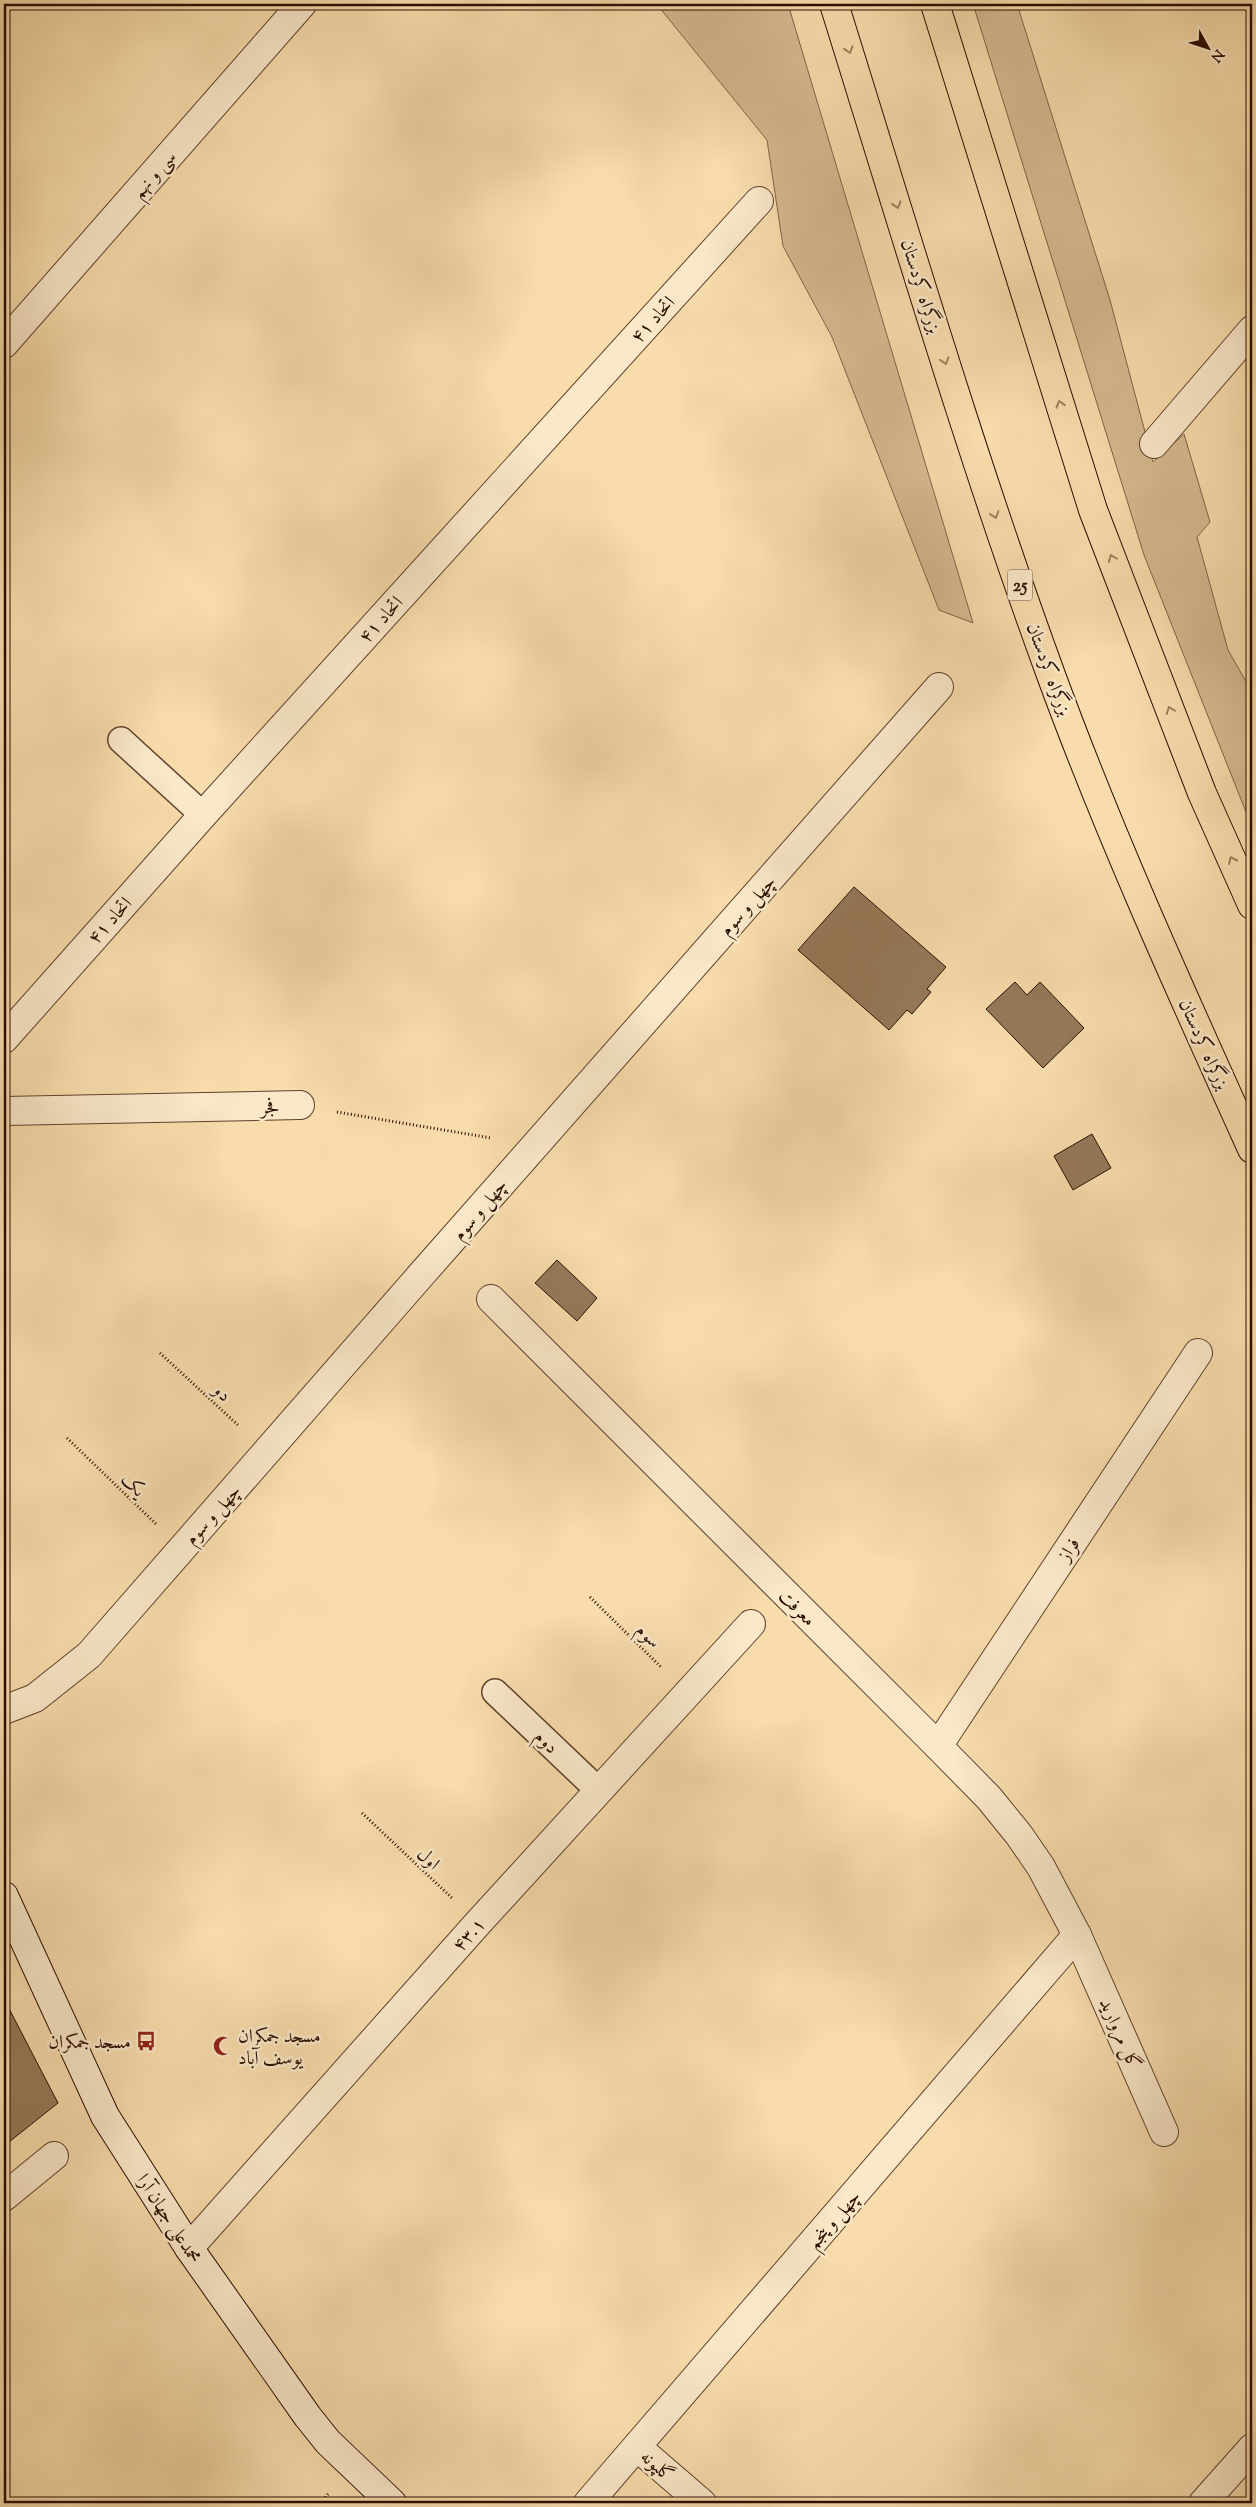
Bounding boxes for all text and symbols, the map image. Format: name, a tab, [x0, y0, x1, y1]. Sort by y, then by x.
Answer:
north arrow	[1184, 22, 1234, 72]
text: N	[1205, 44, 1228, 66]
one-way arrow	[843, 46, 853, 54]
street label: سی و نهم	[126, 146, 186, 208]
one-way arrow	[891, 201, 901, 209]
street label: بزرگراه کردستان	[892, 236, 948, 338]
street label: اتحاد ۴۱	[625, 291, 682, 350]
one-way arrow	[939, 356, 949, 364]
one-way arrow	[1056, 401, 1066, 409]
one-way arrow	[989, 510, 999, 519]
one-way arrow	[1108, 554, 1118, 563]
road number: 25	[1008, 570, 1032, 600]
street label: اتحاد ۴۱	[353, 591, 410, 650]
street label: بزرگراه کردستان	[1018, 619, 1078, 721]
one-way arrow	[1166, 706, 1176, 715]
one-way arrow	[1228, 856, 1239, 865]
street label: چهل و سوم	[714, 870, 784, 944]
street label: اتحاد ۴۱	[82, 892, 139, 951]
street label: بزرگراه کردستان	[1171, 995, 1236, 1096]
street label: فجر	[258, 1095, 280, 1122]
street label: چهل و سوم	[447, 1174, 516, 1248]
street label: دو	[205, 1377, 236, 1409]
street label: یک	[114, 1467, 152, 1505]
street label: چهل و سوم	[179, 1479, 249, 1553]
street label: فراز	[1051, 1533, 1088, 1569]
street label: معرفت	[771, 1584, 821, 1634]
street label: سوم	[628, 1618, 666, 1656]
street label: دوم	[526, 1724, 564, 1762]
street label: اول	[410, 1842, 445, 1878]
street label: ۴۳.۱	[447, 1912, 493, 1959]
street label: گل مروارید	[1091, 1994, 1146, 2074]
place label: مسجد جمکران یوسف آباد	[238, 2024, 321, 2073]
place label: مسجد جمکران	[48, 2030, 131, 2057]
bus stop icon: مسجد جمکران	[135, 2030, 157, 2052]
mosque icon: مسجد جمکران یوسف آباد	[212, 2035, 234, 2057]
street label: محمدعلی جهان آرا	[129, 2169, 207, 2270]
street label: چهل و پنجم	[802, 2185, 870, 2258]
street label: گلپونه	[634, 2445, 679, 2489]

